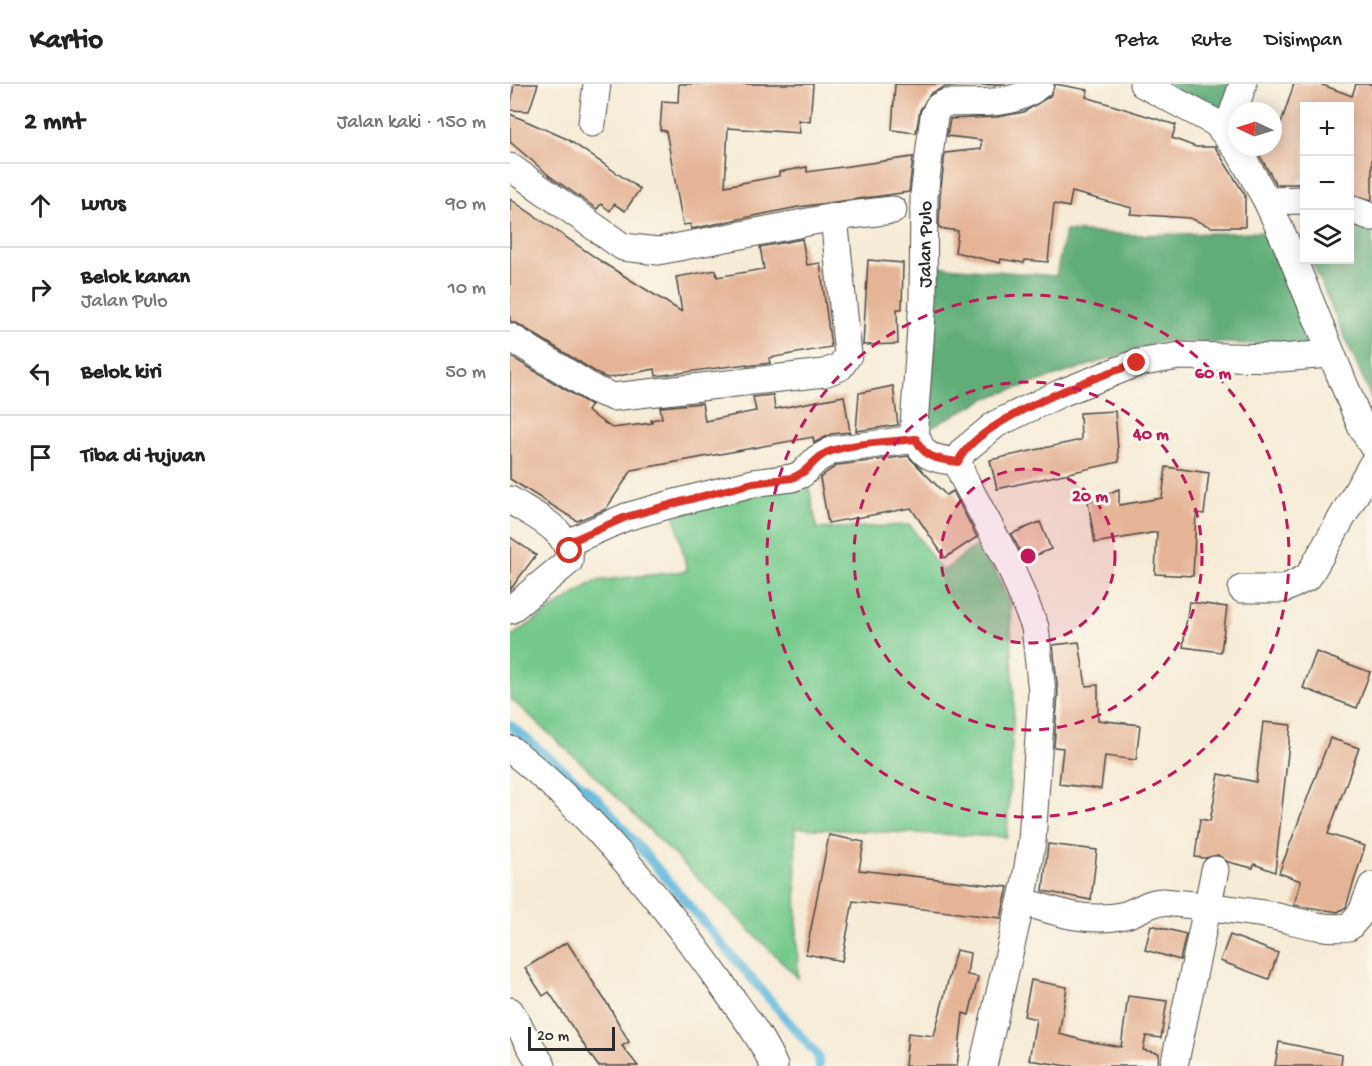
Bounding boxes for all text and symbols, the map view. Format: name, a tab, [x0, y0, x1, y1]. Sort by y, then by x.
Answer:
text: Kartio	[30, 25, 103, 58]
text: Peta	[1116, 29, 1158, 54]
text: Rute	[1191, 29, 1232, 54]
text: Disimpan	[1265, 29, 1342, 54]
north arrow	[1228, 102, 1282, 156]
map controls	[1300, 102, 1354, 264]
button: +	[1300, 102, 1354, 156]
text: 2 mnt	[24, 108, 84, 139]
text: Jalan kaki · 150 m	[337, 112, 486, 135]
button: −	[1300, 156, 1354, 210]
icon: ahead	[24, 189, 57, 222]
text: Lurus	[81, 192, 126, 218]
text: 90 m	[446, 194, 486, 217]
street label: Jalan Pulo	[915, 201, 939, 288]
button: layers	[1300, 210, 1354, 264]
text: Belok kanan	[81, 265, 190, 291]
icon: right	[24, 273, 57, 306]
text: 10 m	[448, 278, 486, 301]
text: Jalan Pulo	[81, 291, 168, 314]
route end	[1123, 349, 1149, 375]
icon: left	[24, 357, 57, 390]
text: Belok kiri	[81, 360, 162, 386]
text: 50 m	[445, 362, 486, 385]
text: 60 m	[1195, 364, 1231, 385]
text: 40 m	[1132, 425, 1169, 446]
icon: arrive	[24, 441, 57, 474]
text: Tiba di tujuan	[81, 444, 205, 470]
text: 20 m	[1072, 487, 1108, 508]
route start	[556, 537, 582, 563]
centre of rings	[1018, 546, 1038, 566]
scale bar	[528, 1024, 615, 1052]
text: 20 m	[537, 1028, 569, 1047]

